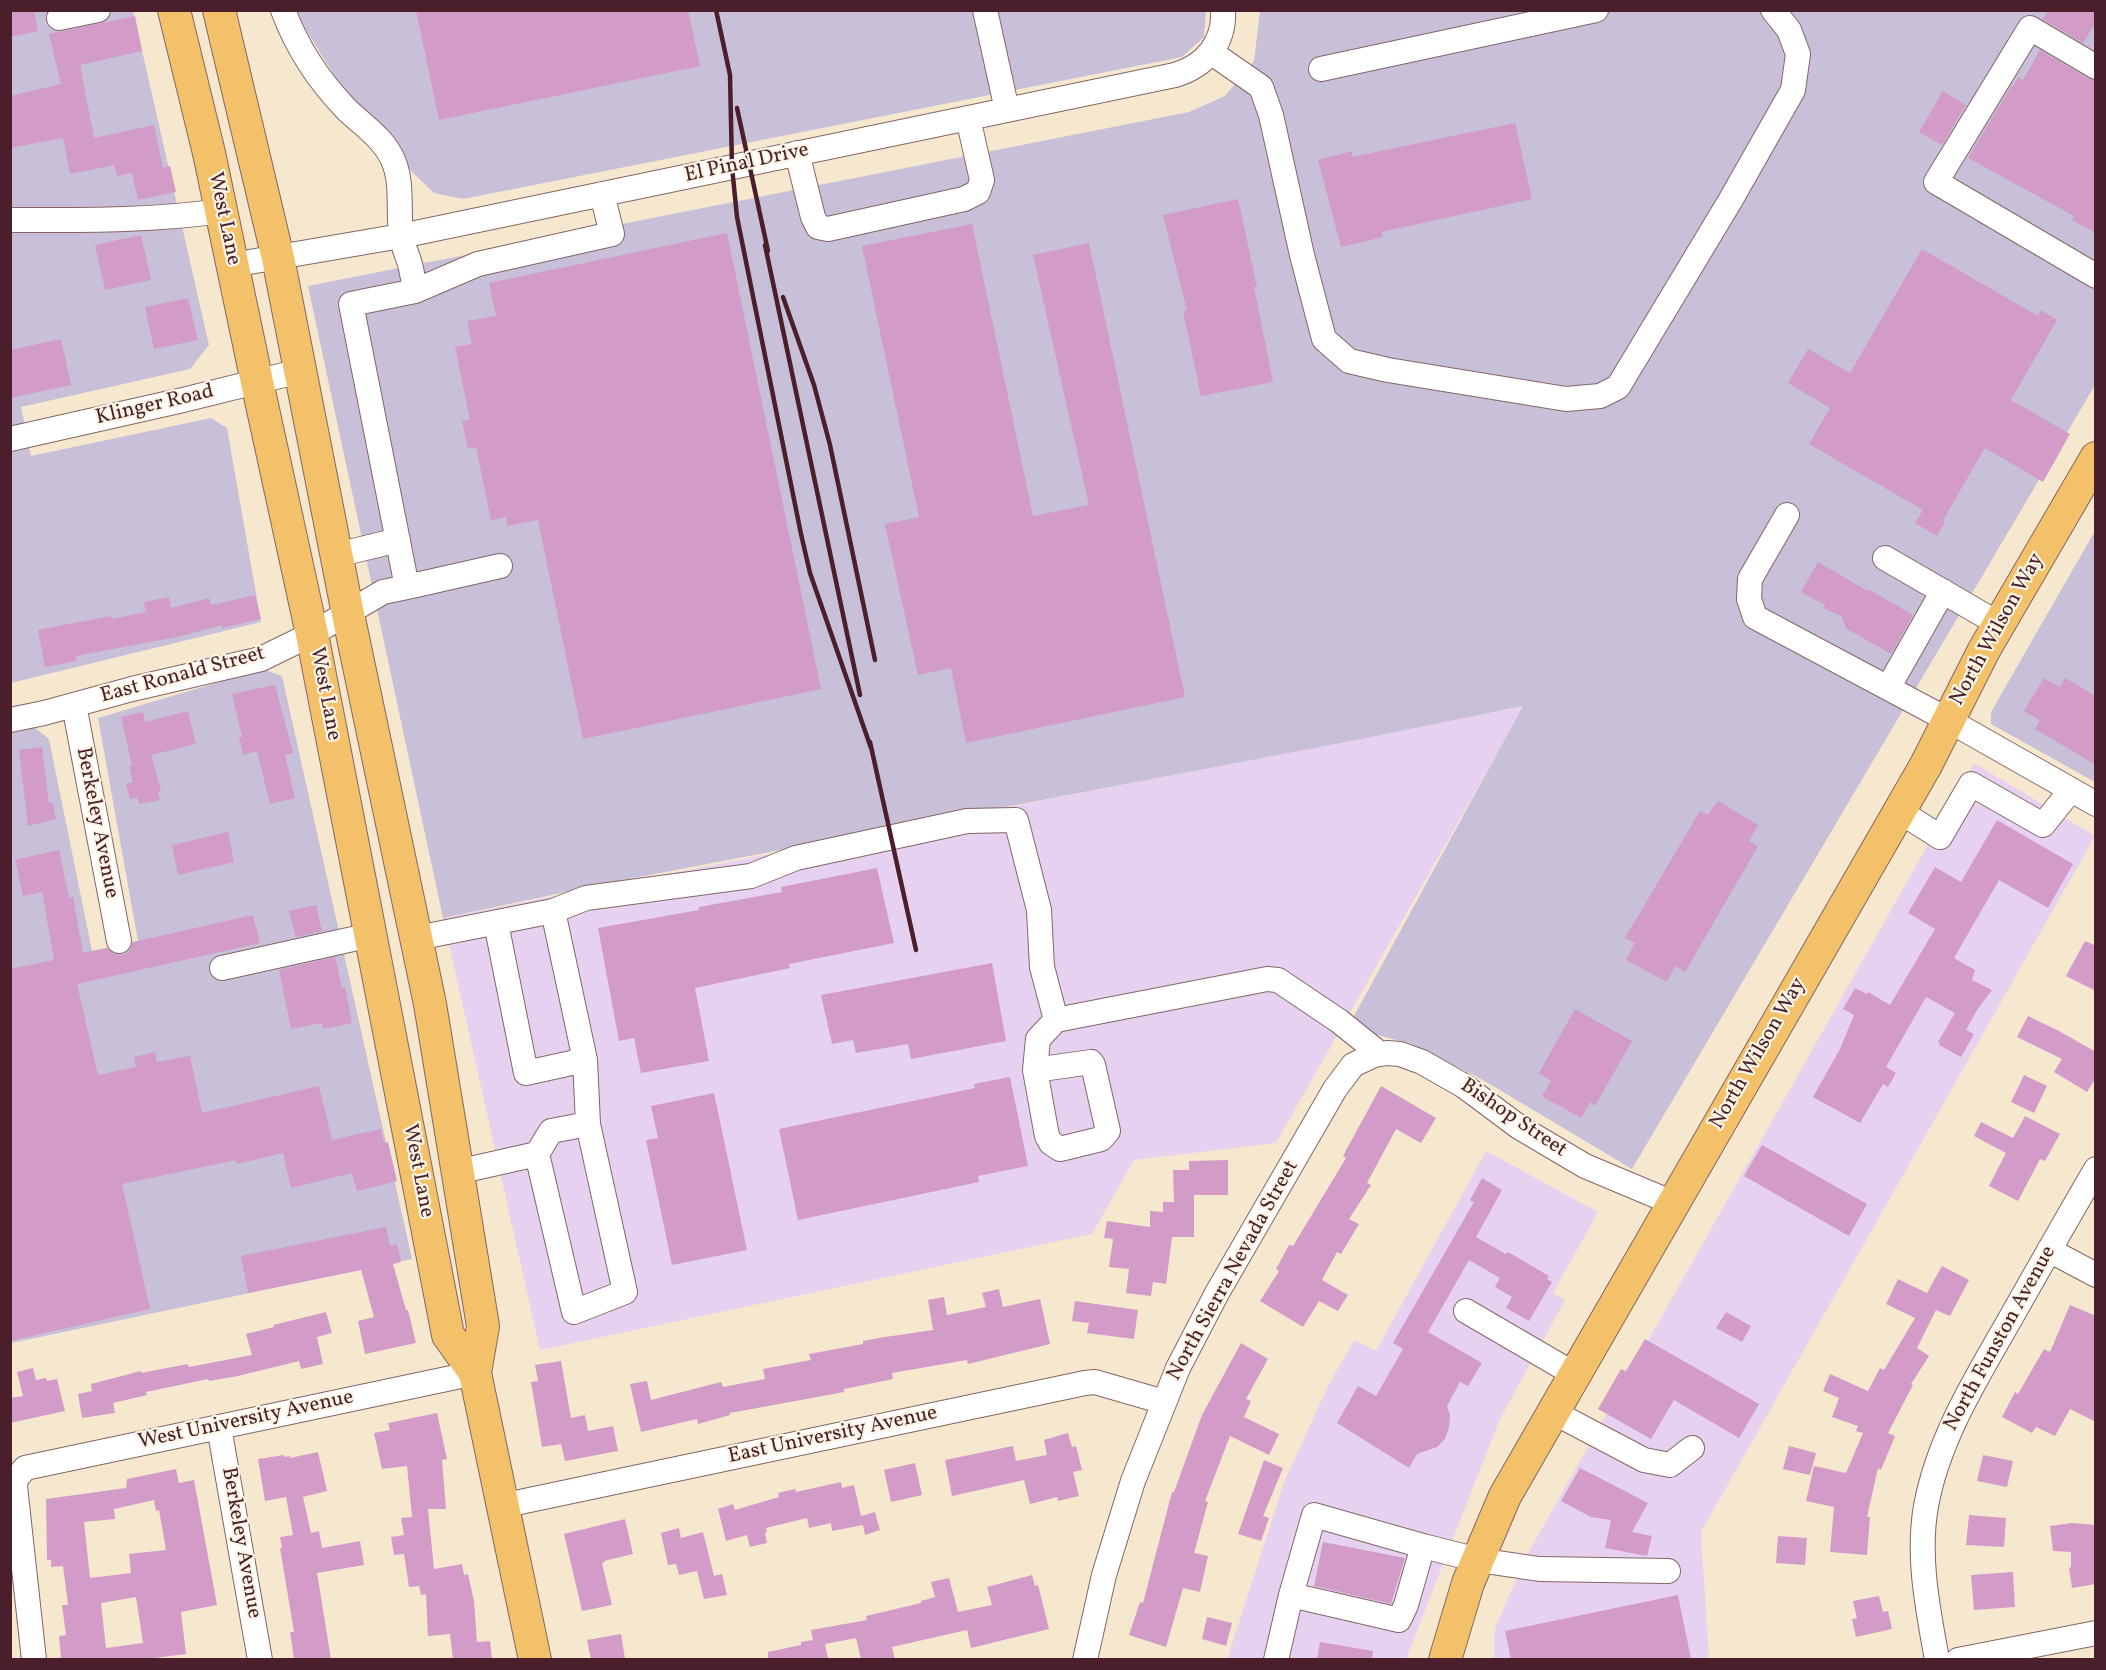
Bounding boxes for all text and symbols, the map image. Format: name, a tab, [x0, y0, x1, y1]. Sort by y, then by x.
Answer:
street label: El Pinal Drive	[683, 139, 811, 189]
street label: West Lane	[201, 170, 245, 268]
street label: Klinger Road	[93, 380, 217, 432]
street label: North Wilson Way	[1946, 549, 2050, 711]
street label: East Ronald Street	[98, 642, 268, 710]
street label: West Lane	[303, 645, 345, 743]
street label: Berkeley Avenue	[69, 745, 123, 901]
street label: North Wilson Way	[1706, 974, 1812, 1134]
street label: Bishop Street	[1455, 1074, 1571, 1164]
street label: West Lane	[396, 1122, 438, 1220]
street label: North Sierra Nevada Street	[1163, 1156, 1305, 1386]
street label: North Funston Avenue	[1940, 1242, 2062, 1436]
street label: West University Avenue	[136, 1386, 356, 1456]
street label: East University Avenue	[726, 1402, 940, 1470]
street label: Berkeley Avenue	[214, 1465, 266, 1621]

